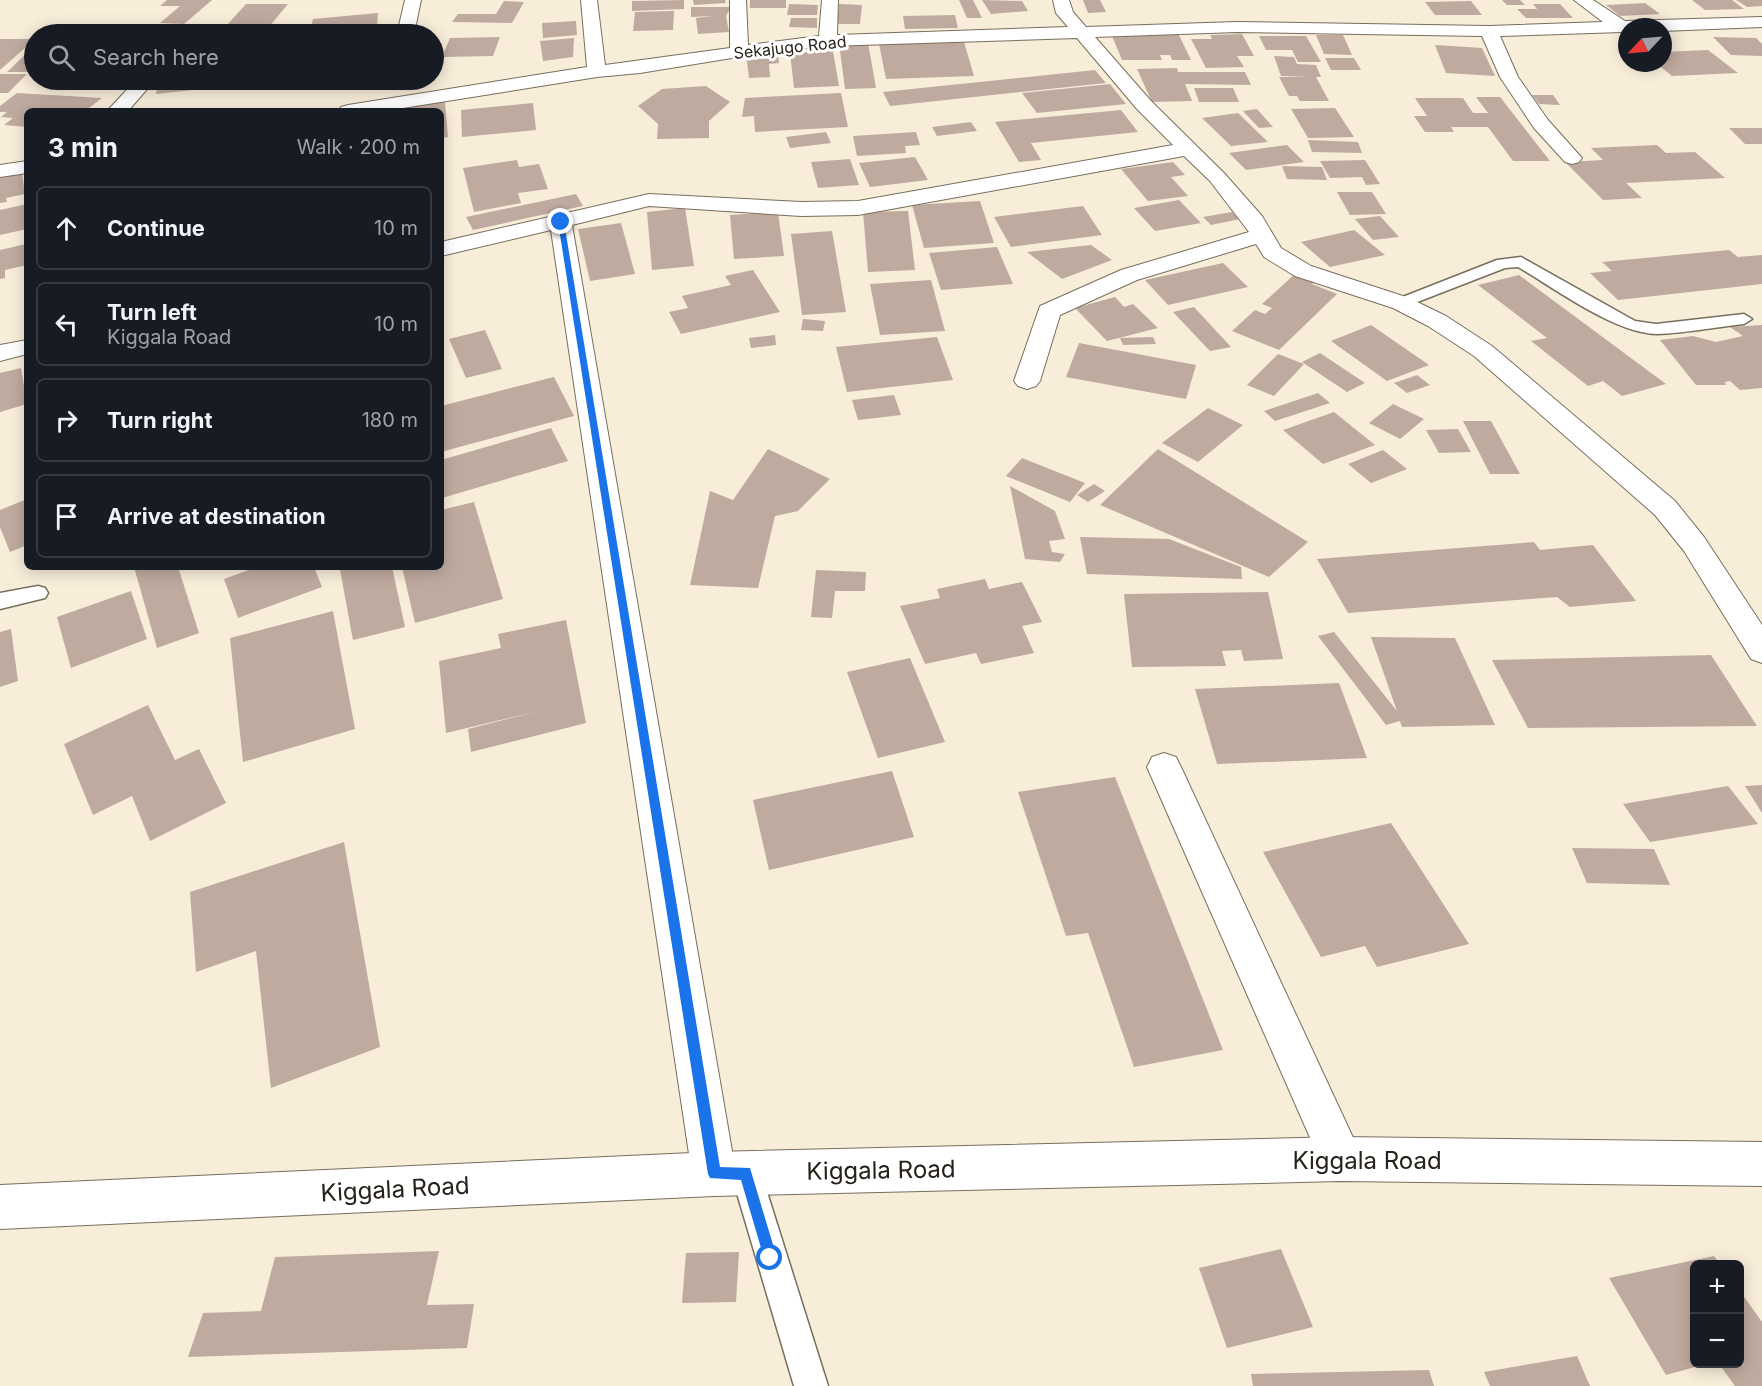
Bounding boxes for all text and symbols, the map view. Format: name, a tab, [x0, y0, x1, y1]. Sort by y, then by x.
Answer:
north arrow	[1618, 18, 1672, 72]
search box	[24, 24, 444, 90]
street label: Sekajugo Road	[733, 31, 847, 63]
icon: search	[45, 41, 78, 74]
text: Search here	[93, 44, 219, 70]
text: 3 min	[48, 132, 118, 163]
text: Walk · 200 m	[297, 135, 420, 159]
route end	[547, 208, 573, 234]
icon: ahead	[50, 212, 83, 245]
text: Continue	[107, 215, 205, 241]
text: 10 m	[374, 216, 418, 240]
text: Turn left	[107, 299, 197, 325]
icon: left	[50, 308, 83, 341]
text: 10 m	[374, 312, 418, 336]
text: Kiggala Road	[107, 325, 231, 349]
icon: right	[50, 404, 83, 437]
text: Turn right	[107, 407, 213, 433]
text: 180 m	[362, 408, 418, 432]
icon: arrive	[50, 500, 83, 533]
text: Arrive at destination	[107, 503, 326, 529]
street label: Kiggala Road	[1292, 1146, 1442, 1175]
street label: Kiggala Road	[806, 1154, 956, 1186]
street label: Kiggala Road	[320, 1171, 470, 1207]
route start	[756, 1244, 782, 1270]
map controls	[1690, 1260, 1744, 1368]
button: +	[1690, 1260, 1744, 1314]
button: −	[1690, 1314, 1744, 1368]

